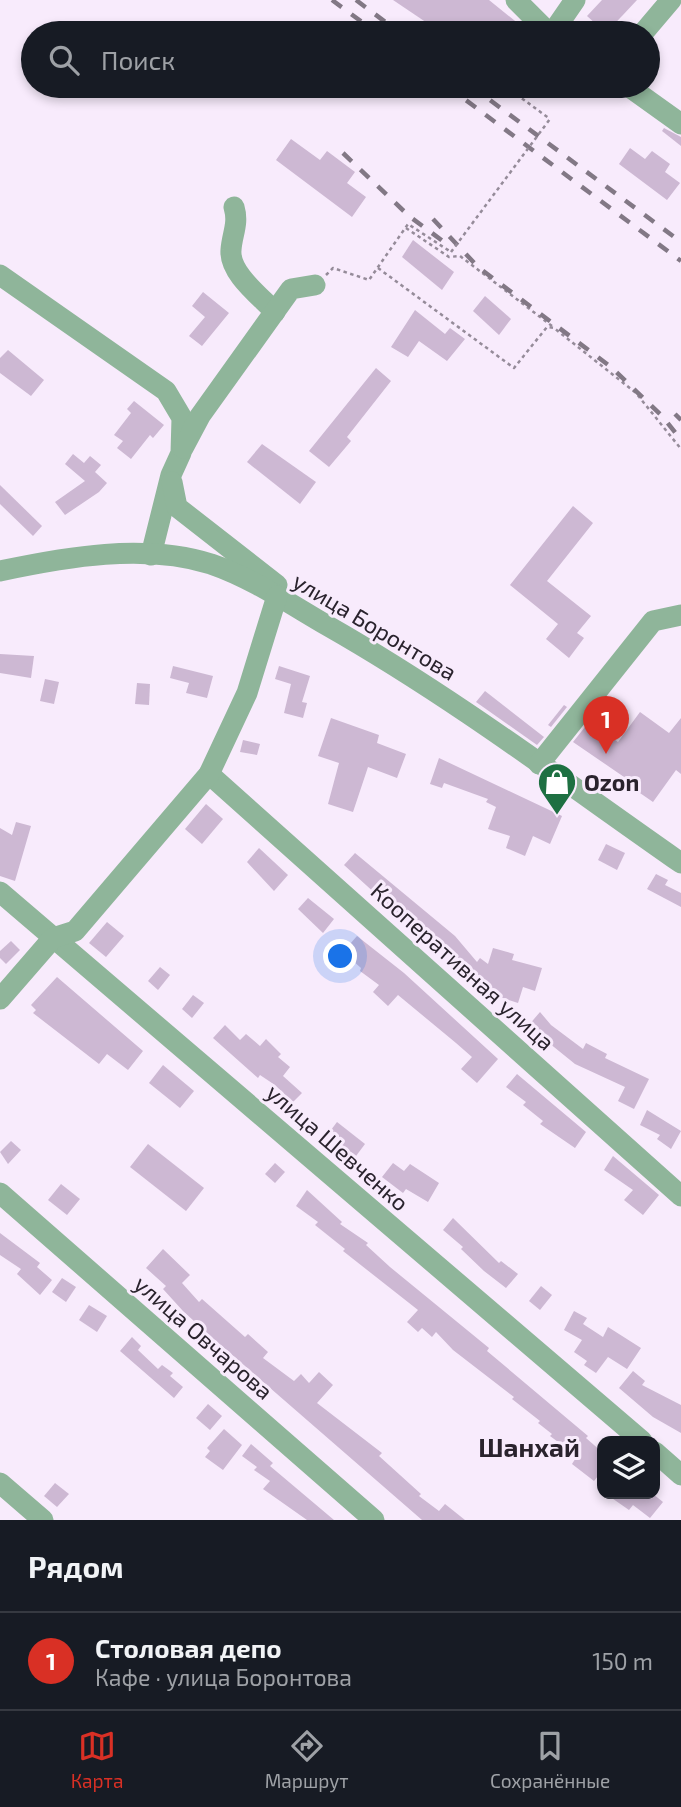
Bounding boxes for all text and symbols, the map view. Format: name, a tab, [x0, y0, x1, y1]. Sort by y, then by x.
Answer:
search box	[21, 21, 660, 98]
icon: search	[45, 41, 83, 79]
text: Поиск	[101, 44, 175, 75]
street label: улица Боронтова	[288, 566, 462, 687]
pin: 1	[583, 696, 629, 754]
shop icon: Ozon	[536, 761, 578, 816]
place label: Ozon	[584, 768, 639, 796]
street label: Кооперативная улица	[365, 876, 560, 1056]
your location	[323, 939, 357, 973]
street label: улица Шевченко	[260, 1078, 415, 1217]
street label: улица Овчарова	[128, 1269, 279, 1406]
district label: Шанхай	[478, 1431, 580, 1462]
map controls	[597, 1436, 660, 1499]
button: layers	[597, 1436, 660, 1499]
text: Рядом	[28, 1548, 124, 1584]
text: Столовая депо	[95, 1632, 282, 1663]
text: 1	[46, 1647, 56, 1675]
text: 150 m	[592, 1647, 653, 1675]
text: Кафе · улица Боронтова	[95, 1663, 352, 1691]
tab: Карта	[71, 1727, 123, 1792]
tab: Маршрут	[265, 1727, 349, 1792]
tab: Сохранённые	[490, 1727, 610, 1792]

